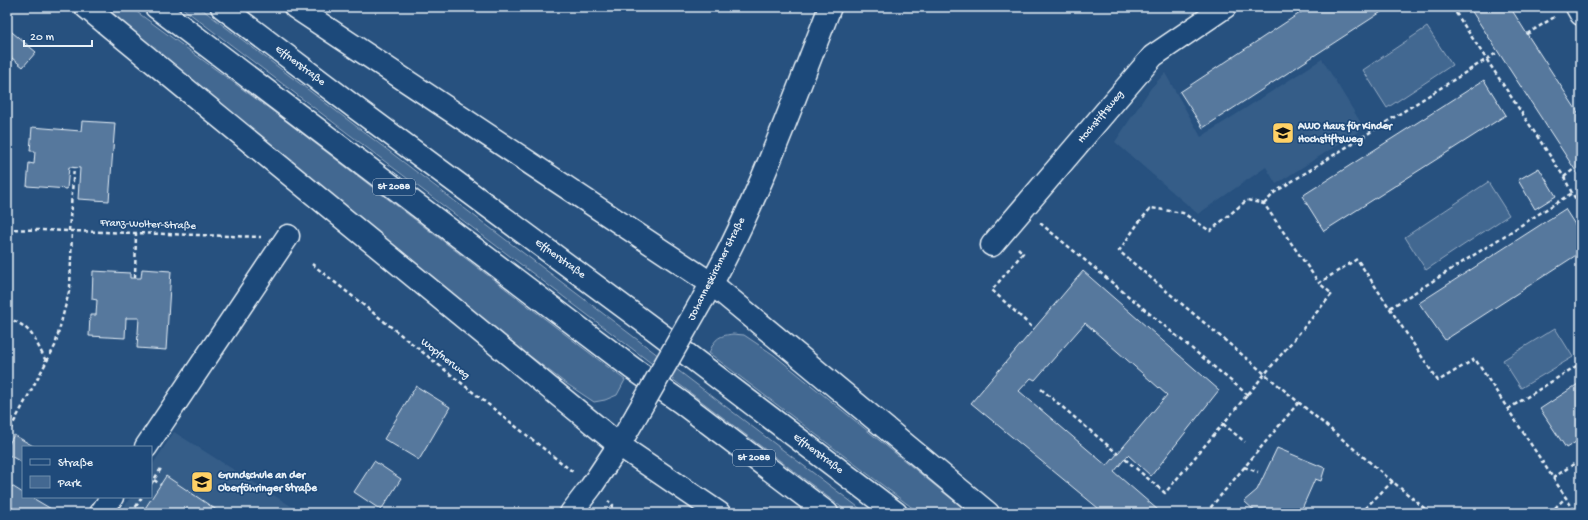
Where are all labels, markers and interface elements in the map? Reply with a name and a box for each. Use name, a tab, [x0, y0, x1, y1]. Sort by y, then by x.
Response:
scale bar	[24, 22, 92, 48]
text: 20 m	[30, 31, 55, 45]
street label: Effnerstraße	[273, 43, 328, 89]
street label: Hochstiftsweg	[1075, 88, 1126, 146]
school or university icon: AWO Haus für Kinder Hochstiftsweg	[1270, 120, 1296, 146]
place label: AWO Haus für Kinder Hochstiftsweg	[1297, 120, 1393, 147]
road number: St 2088	[373, 179, 415, 195]
street label: Johanneskirchner Straße	[686, 215, 748, 322]
street label: Franz-Wolter-Straße	[99, 217, 197, 233]
street label: Effnerstraße	[532, 236, 588, 281]
street label: Wopfnerweg	[418, 335, 473, 382]
street label: Effnerstraße	[791, 431, 846, 477]
legend	[22, 446, 152, 498]
road number: St 2088	[733, 450, 775, 466]
text: Straße	[58, 457, 94, 471]
school or university icon: Grundschule an der Oberföhringer Straße	[189, 469, 215, 495]
place label: Grundschule an der Oberföhringer Straße	[218, 470, 318, 496]
text: Park	[57, 477, 83, 491]

